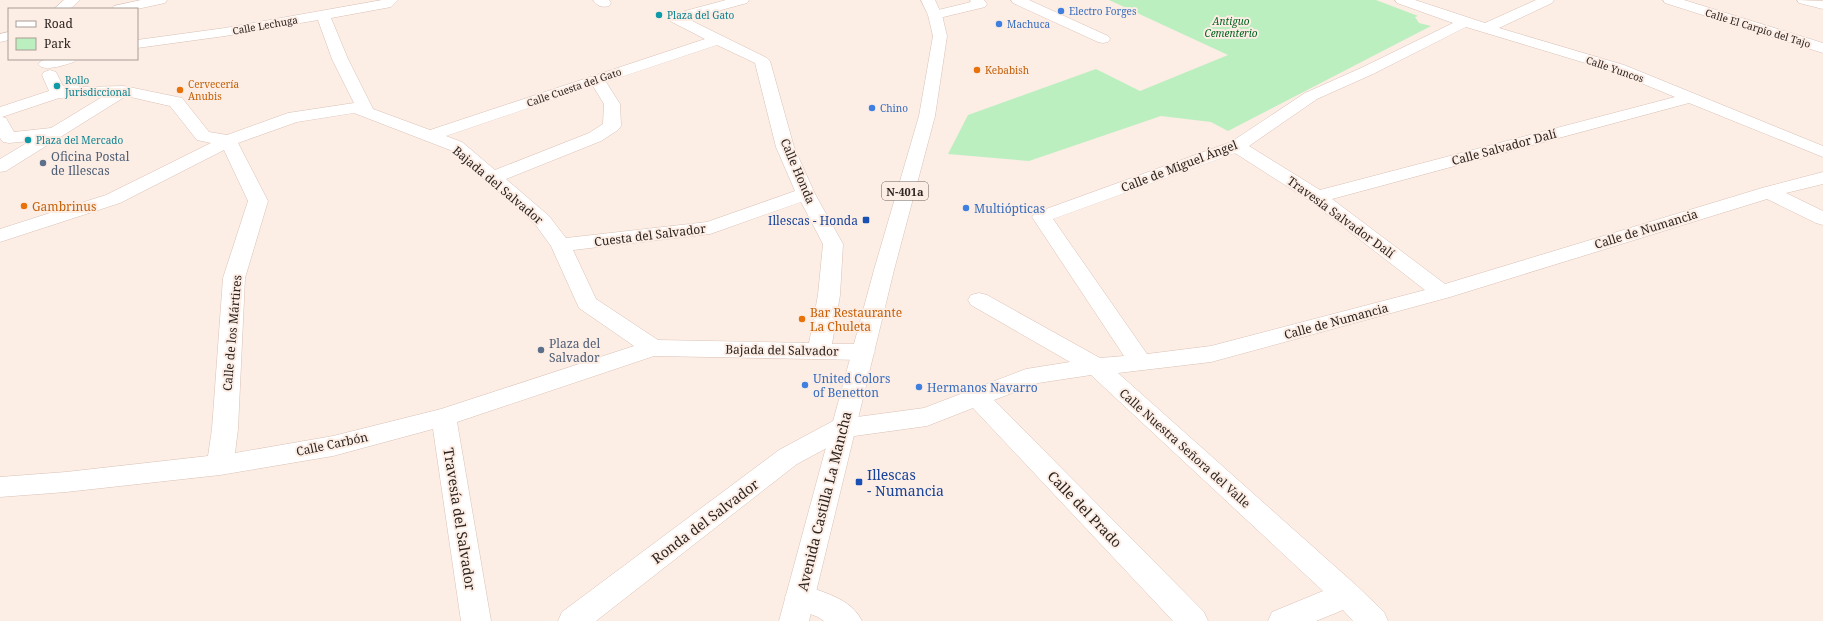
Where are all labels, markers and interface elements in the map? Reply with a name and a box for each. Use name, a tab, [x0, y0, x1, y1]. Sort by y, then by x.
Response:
place label: Electro Forges	[1069, 4, 1137, 18]
street label: Calle El Carpio del Tajo	[1704, 5, 1813, 51]
marker: Electro Forges	[1056, 6, 1066, 16]
legend	[8, 8, 138, 60]
place label: Plaza del Gato	[667, 8, 735, 22]
marker: Plaza del Gato	[654, 10, 664, 20]
street label: Calle Lechuga	[231, 12, 299, 38]
park label: Antiguo Cementerio	[1204, 14, 1258, 40]
text: Road	[44, 15, 74, 32]
place label: Machuca	[1007, 17, 1051, 31]
marker: Machuca	[994, 19, 1004, 29]
text: Park	[44, 35, 72, 52]
street label: Calle Yuncos	[1584, 53, 1646, 86]
place label: Kebabish	[985, 63, 1030, 77]
street label: Calle Cuesta del Gato	[525, 64, 623, 110]
marker: Kebabish	[972, 65, 982, 75]
place label: Rollo Jurisdiccional	[64, 73, 131, 99]
place label: Cervecería Anubis	[188, 77, 240, 103]
marker: Rollo Jurisdiccional	[52, 81, 62, 91]
marker: Cervecería Anubis	[175, 85, 185, 95]
place label: Chino	[880, 101, 908, 115]
marker: Chino	[867, 103, 877, 113]
street label: Calle Salvador Dalí	[1450, 125, 1558, 169]
place label: Plaza del Mercado	[36, 133, 123, 147]
marker: Plaza del Mercado	[23, 135, 33, 145]
street label: Calle Honda	[777, 136, 819, 206]
street label: Calle de Miguel Ángel	[1118, 136, 1240, 196]
street label: Bajada del Salvador	[449, 142, 547, 228]
place label: Oficina Postal de Illescas	[51, 148, 130, 179]
marker: Oficina Postal de Illescas	[38, 158, 48, 168]
street label: Travesía Salvador Dalí	[1284, 172, 1398, 262]
road number: N-401a	[882, 182, 928, 200]
place label: Gambrinus	[32, 198, 96, 215]
place label: Multiópticas	[974, 200, 1045, 217]
marker: Gambrinus	[19, 201, 29, 211]
marker: Multiópticas	[961, 203, 971, 213]
street label: Calle de Numancia	[1592, 205, 1700, 253]
place label: Illescas - Honda	[768, 212, 858, 229]
marker: Illescas - Honda	[861, 215, 871, 225]
street label: Cuesta del Salvador	[593, 220, 707, 250]
street label: Calle de los Mártires	[218, 274, 246, 392]
street label: Calle de Numancia	[1282, 299, 1390, 343]
place label: Bar Restaurante La Chuleta	[810, 304, 902, 335]
marker: Bar Restaurante La Chuleta	[797, 314, 807, 324]
place label: Plaza del Salvador	[549, 335, 601, 366]
street label: Bajada del Salvador	[725, 341, 839, 359]
marker: Plaza del Salvador	[536, 345, 546, 355]
place label: United Colors of Benetton	[813, 370, 890, 401]
place label: Hermanos Navarro	[927, 379, 1038, 396]
marker: United Colors of Benetton	[800, 380, 810, 390]
marker: Hermanos Navarro	[914, 382, 924, 392]
street label: Calle Nuestra Señora del Valle	[1116, 385, 1254, 511]
street label: Avenida Castilla La Mancha	[792, 409, 856, 593]
street label: Calle Carbón	[295, 428, 370, 460]
street label: Travesía del Salvador	[439, 446, 481, 592]
place label: Illescas - Numancia	[867, 465, 944, 500]
street label: Calle del Prado	[1044, 467, 1126, 551]
street label: Ronda del Salvador	[648, 474, 763, 568]
marker: Illescas - Numancia	[854, 477, 864, 487]

